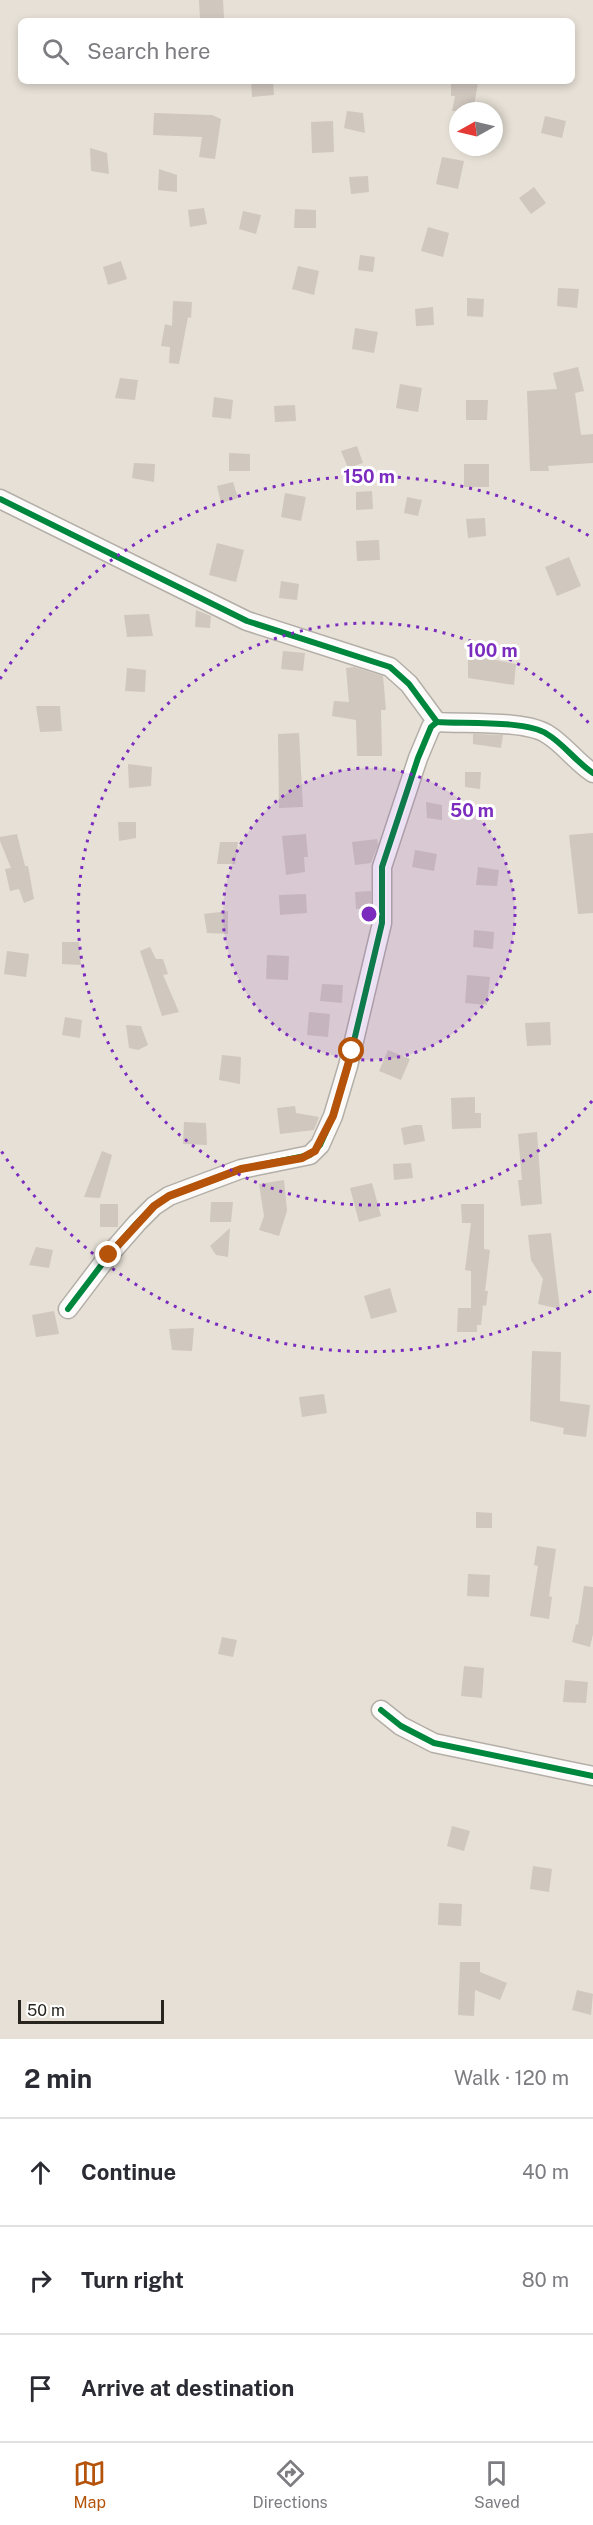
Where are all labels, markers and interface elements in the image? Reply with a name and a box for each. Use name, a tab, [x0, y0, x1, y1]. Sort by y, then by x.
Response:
search box	[18, 18, 575, 84]
icon: search	[39, 35, 72, 68]
text: Search here	[87, 38, 211, 64]
north arrow	[449, 102, 503, 156]
text: 150 m	[343, 466, 395, 487]
text: 100 m	[466, 640, 518, 661]
text: 50 m	[450, 800, 494, 821]
centre of rings	[359, 904, 379, 924]
route start	[338, 1037, 364, 1063]
route end	[95, 1241, 121, 1267]
scale bar	[18, 1997, 164, 2024]
text: 50 m	[27, 2001, 65, 2020]
text: 2 min	[24, 2063, 92, 2094]
text: Walk · 120 m	[454, 2066, 569, 2090]
icon: ahead	[24, 2156, 57, 2189]
text: Continue	[81, 2159, 176, 2185]
text: 40 m	[522, 2160, 569, 2184]
icon: right	[24, 2264, 57, 2297]
text: Turn right	[81, 2267, 184, 2293]
text: 80 m	[522, 2268, 569, 2292]
icon: arrive	[24, 2372, 57, 2405]
text: Arrive at destination	[81, 2375, 294, 2401]
tab: Map	[73, 2457, 106, 2512]
tab: Directions	[253, 2457, 328, 2512]
tab: Saved	[474, 2457, 520, 2512]

